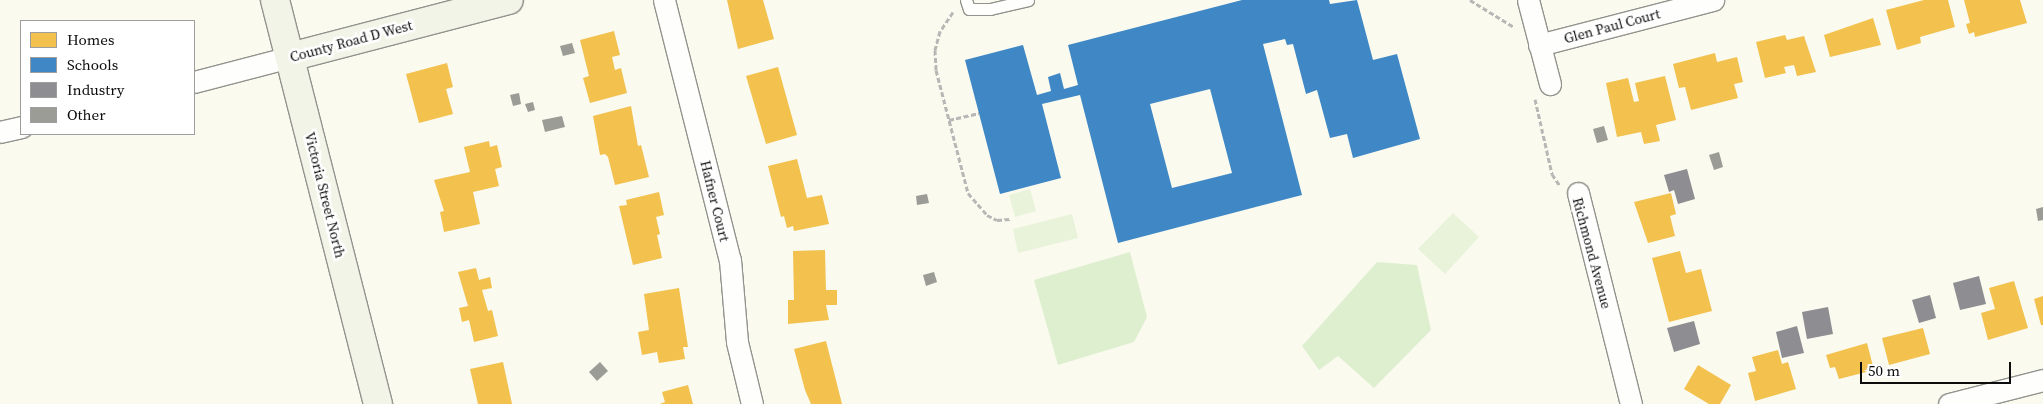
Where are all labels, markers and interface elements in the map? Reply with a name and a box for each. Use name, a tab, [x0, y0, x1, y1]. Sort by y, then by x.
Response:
street label: Glen Paul Court	[1562, 5, 1662, 47]
street label: County Road D West	[288, 17, 414, 65]
legend	[20, 20, 195, 135]
text: Homes	[67, 29, 114, 50]
text: Schools	[67, 54, 118, 75]
text: Industry	[67, 79, 124, 100]
text: Other	[67, 104, 106, 125]
street label: Victoria Street North	[301, 130, 349, 260]
street label: Hafner Court	[697, 159, 733, 243]
street label: Richmond Avenue	[1569, 196, 1615, 310]
scale bar	[1863, 352, 2014, 384]
text: 50 m	[1868, 360, 1900, 381]

